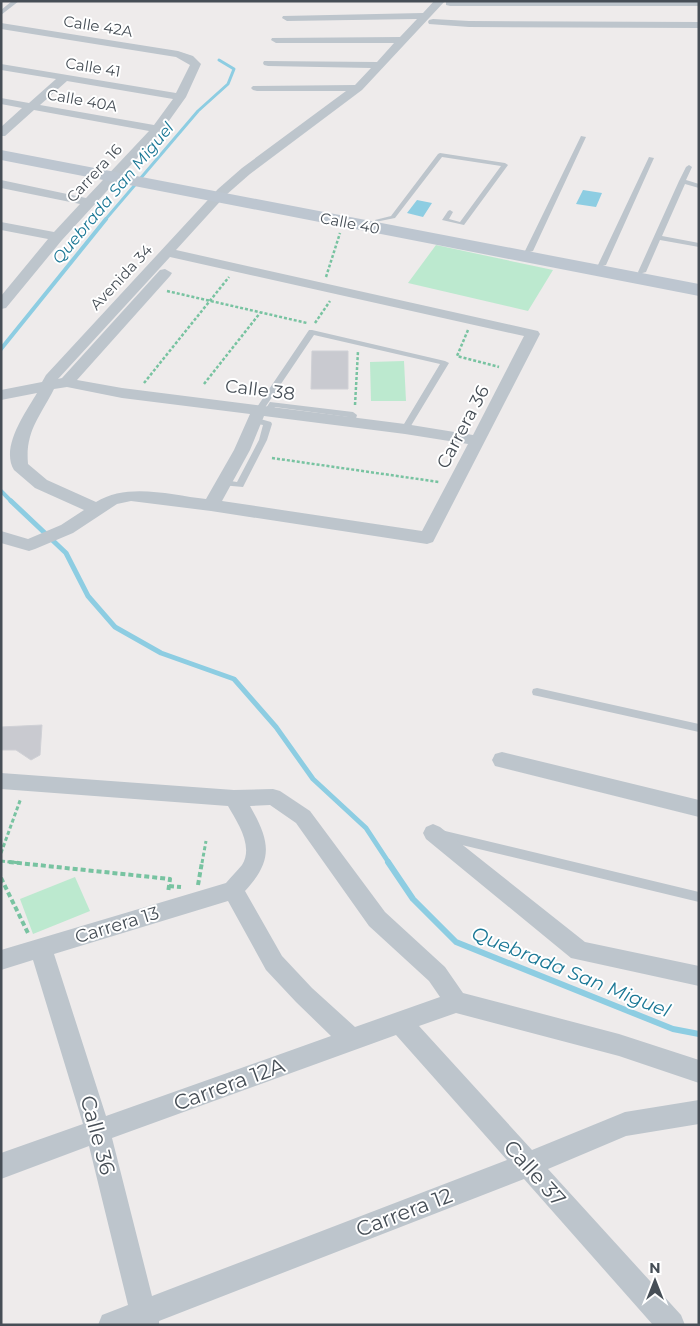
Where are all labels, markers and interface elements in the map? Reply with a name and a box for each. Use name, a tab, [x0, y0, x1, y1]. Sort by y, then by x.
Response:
street label: Calle 42A	[62, 11, 134, 41]
street label: Calle 41	[64, 53, 122, 81]
street label: Calle 40A	[45, 84, 119, 116]
water label: Quebrada San Miguel	[48, 118, 178, 268]
street label: Carrera 16	[62, 140, 126, 206]
street label: Calle 40	[319, 208, 381, 238]
street label: Avenida 34	[86, 240, 156, 314]
street label: Calle 38	[224, 375, 296, 405]
street label: Carrera 36	[432, 382, 494, 472]
street label: Carrera 13	[72, 902, 162, 948]
water label: Quebrada San Miguel	[468, 922, 674, 1023]
street label: Carrera 12A	[170, 1052, 289, 1116]
street label: Calle 36	[75, 1093, 121, 1178]
street label: Calle 37	[499, 1135, 571, 1211]
street label: Carrera 12	[352, 1182, 456, 1242]
north arrow	[630, 1256, 680, 1306]
text: N	[649, 1259, 661, 1277]

